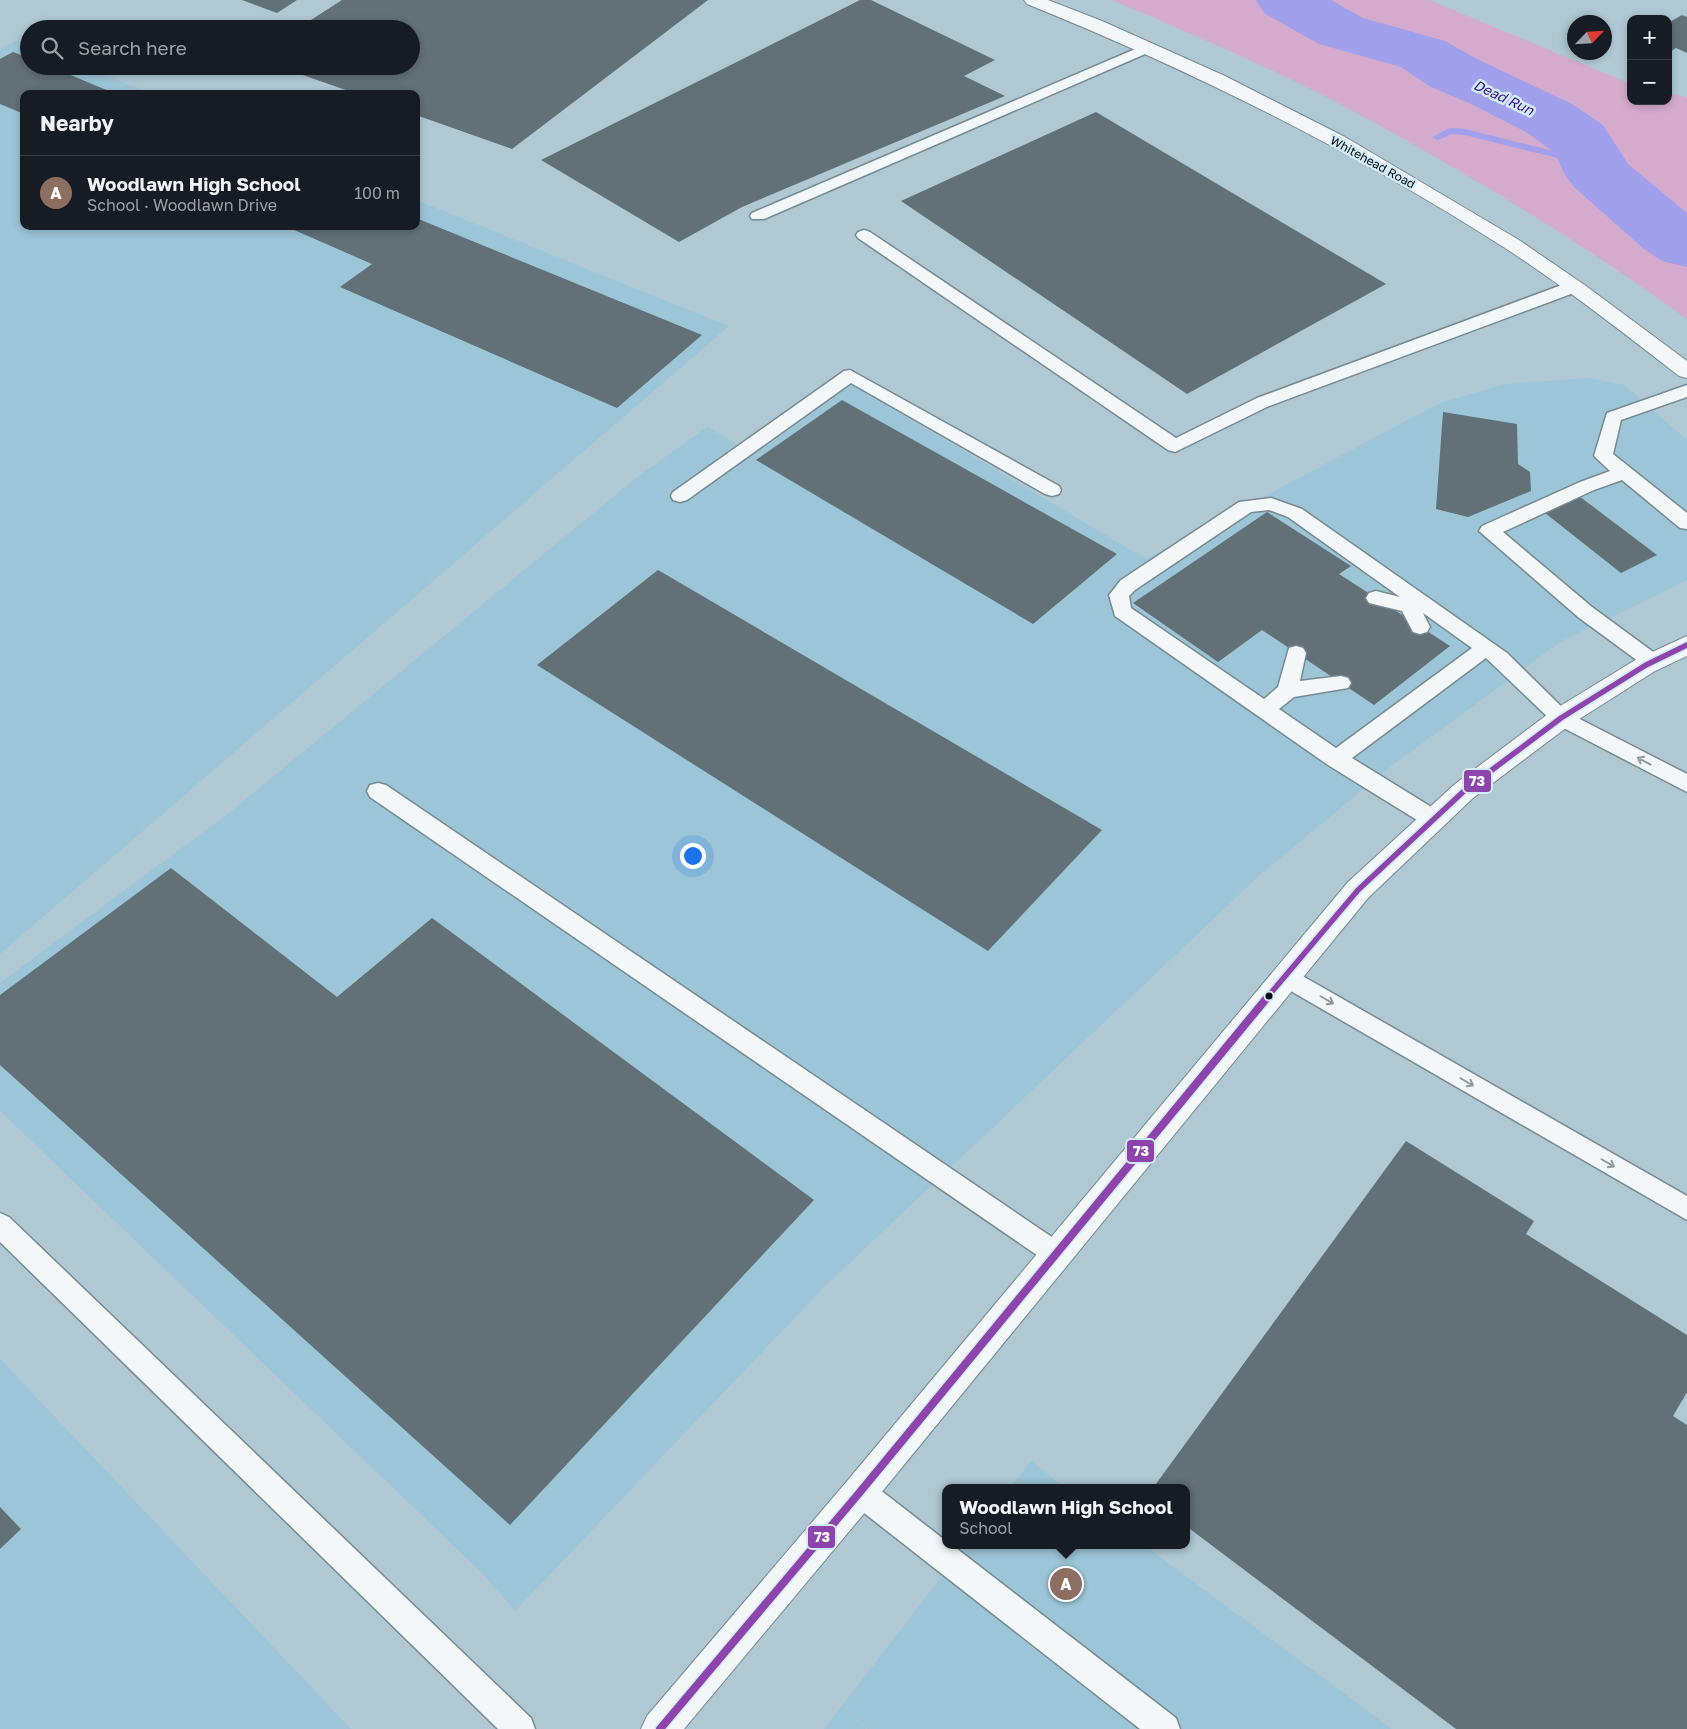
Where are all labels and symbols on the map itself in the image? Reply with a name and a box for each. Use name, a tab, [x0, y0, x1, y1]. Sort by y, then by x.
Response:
north arrow	[1567, 15, 1612, 60]
water label: Dead Run	[1471, 76, 1538, 119]
street label: Whitehead Road	[1328, 132, 1418, 192]
one-way arrow	[1637, 756, 1652, 765]
line badge: 73	[1463, 769, 1492, 793]
text: 73	[1469, 772, 1485, 789]
your location	[680, 843, 706, 869]
unlabelled marker	[1264, 991, 1274, 1001]
one-way arrow	[1319, 995, 1334, 1005]
one-way arrow	[1460, 1077, 1474, 1087]
line badge: 73	[1126, 1139, 1155, 1163]
text: 73	[1133, 1142, 1149, 1159]
one-way arrow	[1600, 1159, 1614, 1169]
line badge: 73	[807, 1525, 836, 1549]
text: 73	[814, 1528, 830, 1545]
pin: A	[1050, 1565, 1082, 1603]

